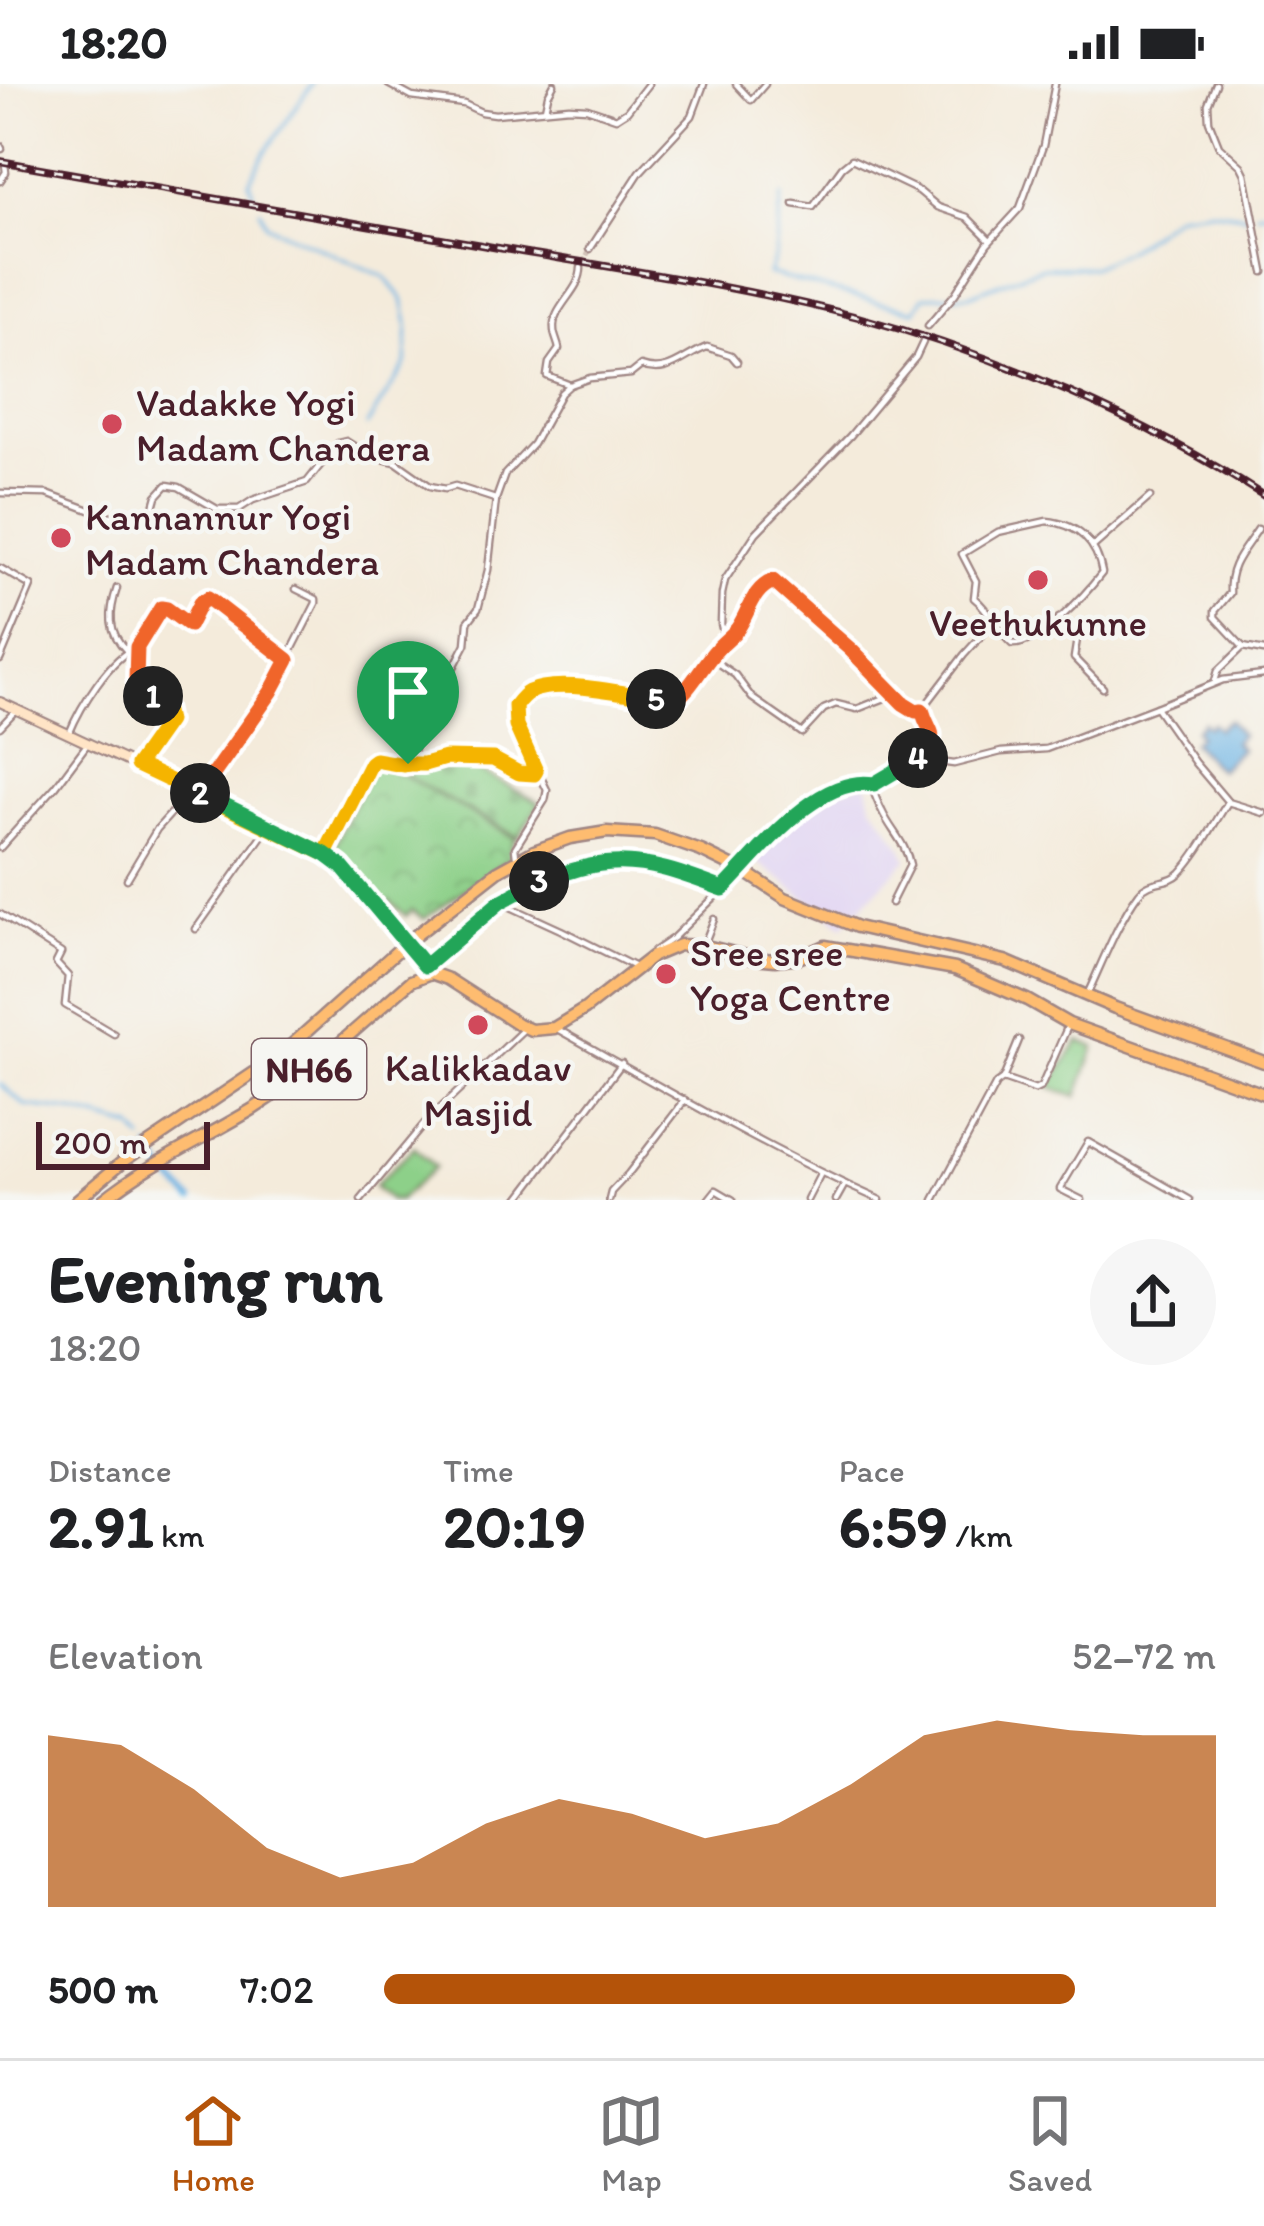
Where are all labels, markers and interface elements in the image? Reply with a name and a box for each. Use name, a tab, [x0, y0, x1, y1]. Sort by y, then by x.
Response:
text: 18:20	[60, 15, 168, 69]
place label: Vadakke Yogi Madam Chandera	[136, 379, 430, 471]
marker: Vadakke Yogi Madam Chandera	[99, 411, 125, 437]
place label: Kannannur Yogi Madam Chandera	[85, 493, 379, 585]
marker: Kannannur Yogi Madam Chandera	[48, 525, 74, 551]
marker: Veethukunne	[1025, 567, 1051, 593]
place label: Veethukunne	[929, 599, 1147, 646]
pin	[357, 641, 459, 764]
icon: arrive	[375, 659, 441, 725]
pin: 1	[123, 666, 183, 726]
pin: 5	[626, 669, 686, 729]
text: 1	[145, 676, 161, 715]
text: 5	[647, 679, 665, 718]
pin: 4	[888, 728, 948, 788]
text: 4	[908, 738, 928, 777]
pin: 2	[170, 763, 230, 823]
text: 2	[191, 773, 209, 812]
pin: 3	[509, 851, 569, 911]
text: 3	[530, 861, 548, 900]
place label: Sree sree Yoga Centre	[690, 929, 891, 1021]
marker: Sree sree Yoga Centre	[653, 961, 679, 987]
marker: Kalikkadav Masjid	[465, 1012, 491, 1038]
road number: NH66	[252, 1039, 366, 1099]
place label: Kalikkadav Masjid	[385, 1044, 571, 1136]
scale bar	[36, 1116, 210, 1169]
text: 200 m	[54, 1123, 147, 1162]
text: Evening run	[48, 1239, 383, 1319]
button: share	[1090, 1239, 1216, 1365]
text: 18:20	[48, 1324, 142, 1371]
text: Distance	[48, 1451, 172, 1490]
text: Time	[443, 1451, 514, 1490]
text: Pace	[839, 1451, 905, 1490]
text: 2.91	[48, 1490, 154, 1562]
text: 20:19	[443, 1490, 586, 1562]
text: 6:59	[839, 1490, 948, 1562]
text: km	[154, 1516, 205, 1555]
text: /km	[948, 1516, 1013, 1555]
text: Elevation	[48, 1632, 203, 1679]
text: 52–72 m	[1072, 1632, 1216, 1679]
text: 500 m	[48, 1966, 158, 2013]
text: 7:02	[240, 1966, 313, 2013]
tab: Home	[172, 2088, 255, 2199]
tab: Map	[598, 2088, 664, 2199]
tab: Saved	[1008, 2088, 1092, 2199]

